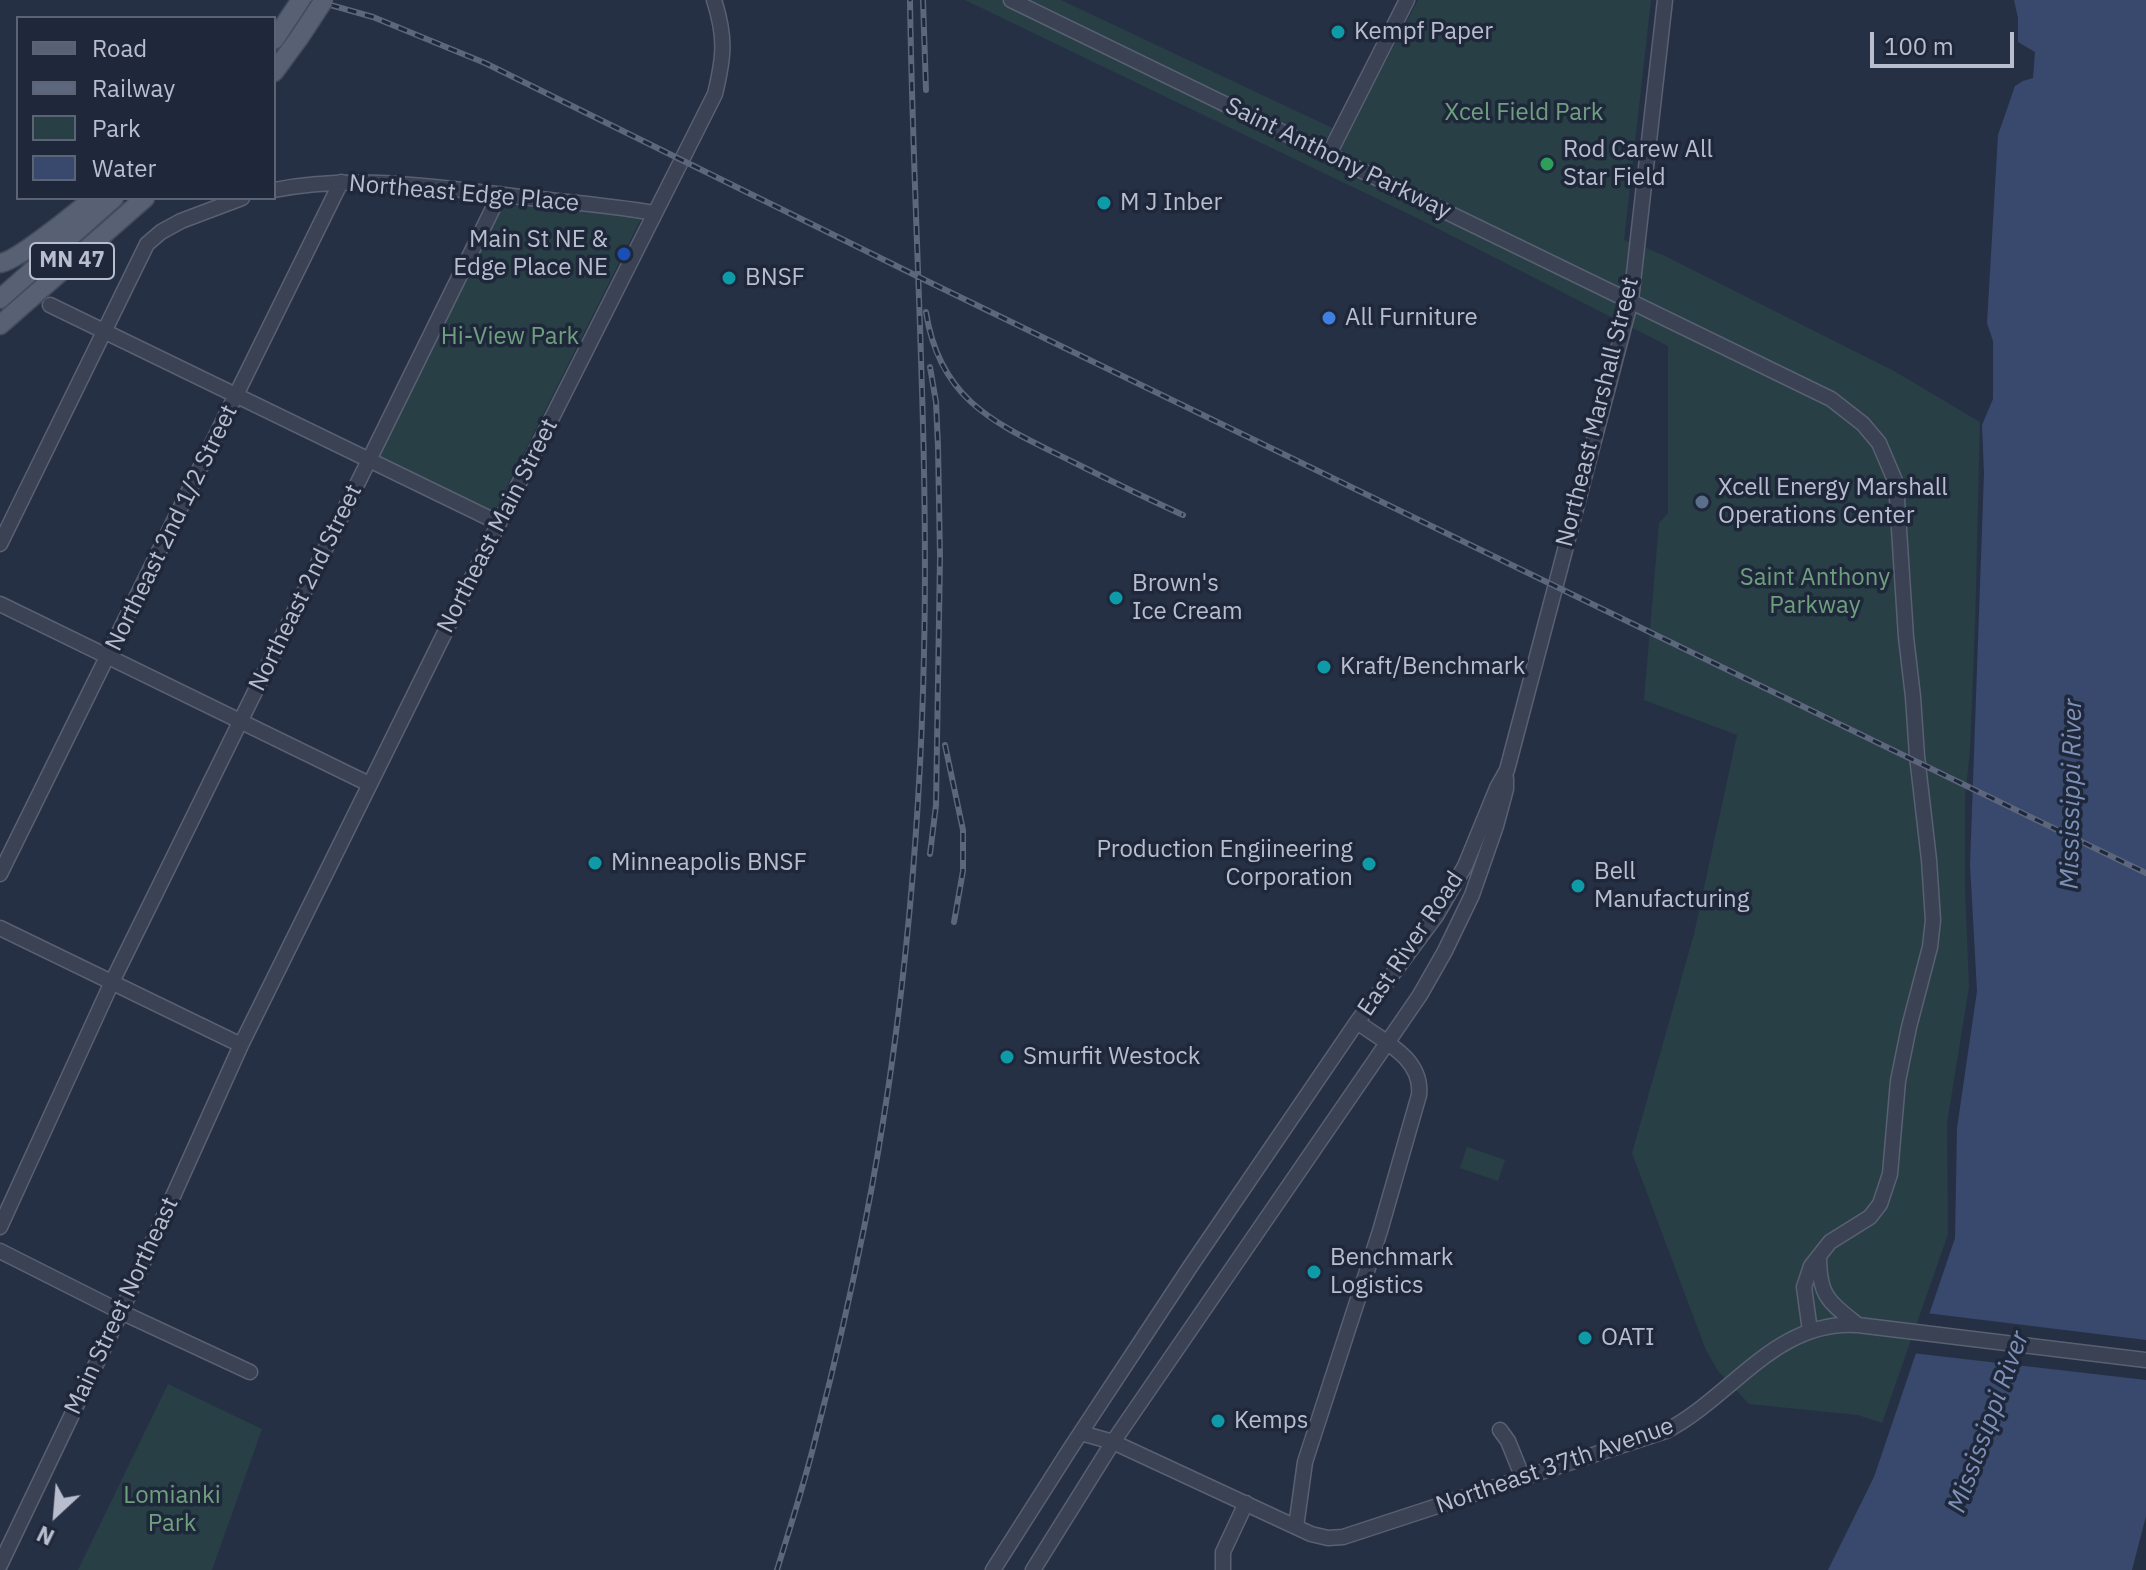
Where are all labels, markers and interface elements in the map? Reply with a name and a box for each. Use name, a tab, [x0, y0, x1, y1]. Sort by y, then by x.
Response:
legend	[16, 16, 276, 200]
scale bar	[1874, 16, 2018, 66]
place label: Kempf Paper	[1354, 18, 1493, 46]
marker: Kempf Paper	[1329, 23, 1347, 41]
text: 100 m	[1884, 30, 1954, 62]
text: Road	[92, 32, 147, 64]
text: Railway	[92, 72, 175, 104]
street label: Saint Anthony Parkway	[1220, 92, 1456, 226]
park label: Xcel Field Park	[1445, 99, 1603, 127]
text: Park	[92, 112, 141, 144]
place label: Rod Carew All Star Field	[1563, 136, 1713, 192]
text: Water	[92, 152, 156, 184]
marker: Rod Carew All Star Field	[1538, 155, 1556, 173]
street label: Northeast Edge Place	[348, 170, 580, 218]
place label: M J Inber	[1120, 189, 1222, 217]
marker: M J Inber	[1095, 194, 1113, 212]
place label: Main St NE & Edge Place NE	[453, 226, 608, 282]
road number: MN 47	[30, 243, 114, 279]
marker: Main St NE & Edge Place NE	[615, 245, 633, 263]
place label: BNSF	[745, 264, 805, 292]
marker: BNSF	[720, 269, 738, 287]
street label: Northeast Marshall Street	[1551, 274, 1645, 550]
place label: All Furniture	[1345, 304, 1478, 332]
marker: All Furniture	[1320, 309, 1338, 327]
park label: Hi-View Park	[441, 323, 579, 351]
street label: Northeast 2nd 1/2 Street	[100, 400, 244, 656]
street label: Northeast Main Street	[432, 414, 564, 638]
place label: Xcell Energy Marshall Operations Center	[1718, 474, 1948, 530]
street label: Northeast 2nd Street	[243, 480, 369, 696]
marker: Xcell Energy Marshall Operations Center	[1693, 493, 1711, 511]
park label: Saint Anthony Parkway	[1740, 564, 1890, 620]
place label: Brown's Ice Cream	[1132, 570, 1243, 626]
marker: Brown's Ice Cream	[1107, 589, 1125, 607]
place label: Kraft/Benchmark	[1340, 653, 1525, 681]
marker: Kraft/Benchmark	[1315, 658, 1333, 676]
water label: Mississippi River	[2055, 698, 2089, 890]
place label: Production Engiineering Corporation	[1096, 836, 1353, 892]
place label: Minneapolis BNSF	[611, 849, 807, 877]
marker: Minneapolis BNSF	[586, 854, 604, 872]
marker: Production Engiineering Corporation	[1360, 855, 1378, 873]
place label: Bell Manufacturing	[1594, 858, 1749, 914]
street label: East River Road	[1352, 866, 1470, 1022]
marker: Bell Manufacturing	[1569, 877, 1587, 895]
place label: Smurfit Westock	[1023, 1043, 1200, 1071]
marker: Smurfit Westock	[998, 1048, 1016, 1066]
street label: Main Street Northeast	[59, 1193, 185, 1419]
place label: Benchmark Logistics	[1330, 1244, 1453, 1300]
marker: Benchmark Logistics	[1305, 1263, 1323, 1281]
place label: OATI	[1601, 1324, 1655, 1352]
water label: Mississippi River	[1942, 1327, 2036, 1517]
marker: OATI	[1576, 1329, 1594, 1347]
place label: Kemps	[1234, 1407, 1308, 1435]
marker: Kemps	[1209, 1412, 1227, 1430]
street label: Northeast 37th Avenue	[1432, 1412, 1678, 1520]
north arrow	[16, 1474, 96, 1554]
park label: Lomianki Park	[123, 1482, 221, 1538]
text: N	[32, 1519, 59, 1553]

